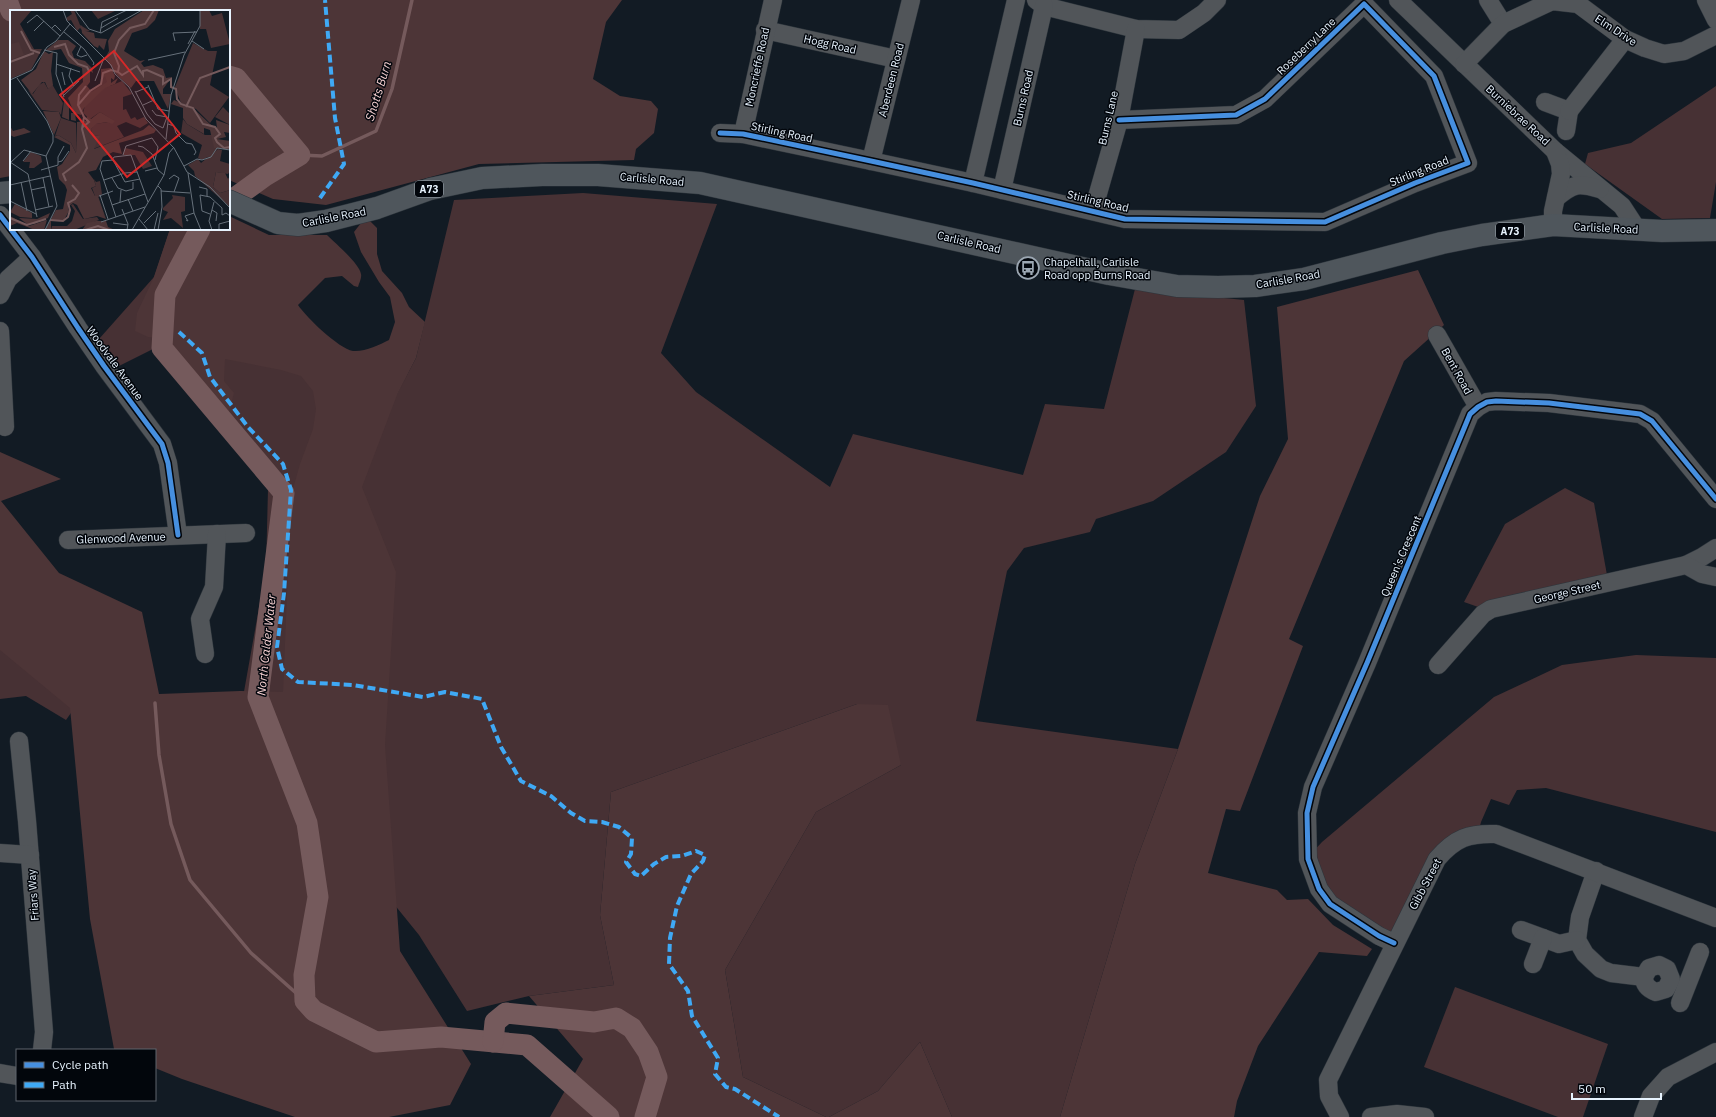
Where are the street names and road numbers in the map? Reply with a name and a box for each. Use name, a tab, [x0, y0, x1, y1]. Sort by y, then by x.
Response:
street label: Elm Drive	[1592, 11, 1640, 49]
street label: Roseberry Lane	[1274, 14, 1338, 78]
street label: Moncrieffe Road	[742, 26, 772, 108]
street label: Hogg Road	[802, 31, 858, 57]
street label: Aberdeen Road	[875, 41, 907, 119]
street label: Burns Road	[1010, 69, 1036, 127]
street label: Burniebrae Road	[1483, 82, 1553, 148]
street label: Burns Lane	[1095, 89, 1121, 147]
street label: Stirling Road	[750, 119, 814, 145]
street label: Stirling Road	[1387, 153, 1451, 189]
street label: Carlisle Road	[619, 169, 685, 189]
road number: A73	[415, 181, 443, 197]
street label: Stirling Road	[1066, 187, 1130, 215]
street label: Carlisle Road	[301, 204, 367, 230]
street label: Carlisle Road	[1573, 219, 1639, 237]
road number: A73	[1496, 223, 1524, 239]
street label: Carlisle Road	[936, 228, 1002, 256]
street label: Carlisle Road	[1255, 266, 1321, 292]
street label: Woodvale Avenue	[84, 323, 146, 403]
street label: Bent Road	[1438, 345, 1476, 397]
street label: Queen's Crescent	[1378, 513, 1424, 599]
street label: Glenwood Avenue	[76, 529, 166, 547]
street label: George Street	[1532, 577, 1602, 606]
street label: Gibb Street	[1406, 856, 1444, 912]
street label: Friars Way	[24, 868, 42, 921]

